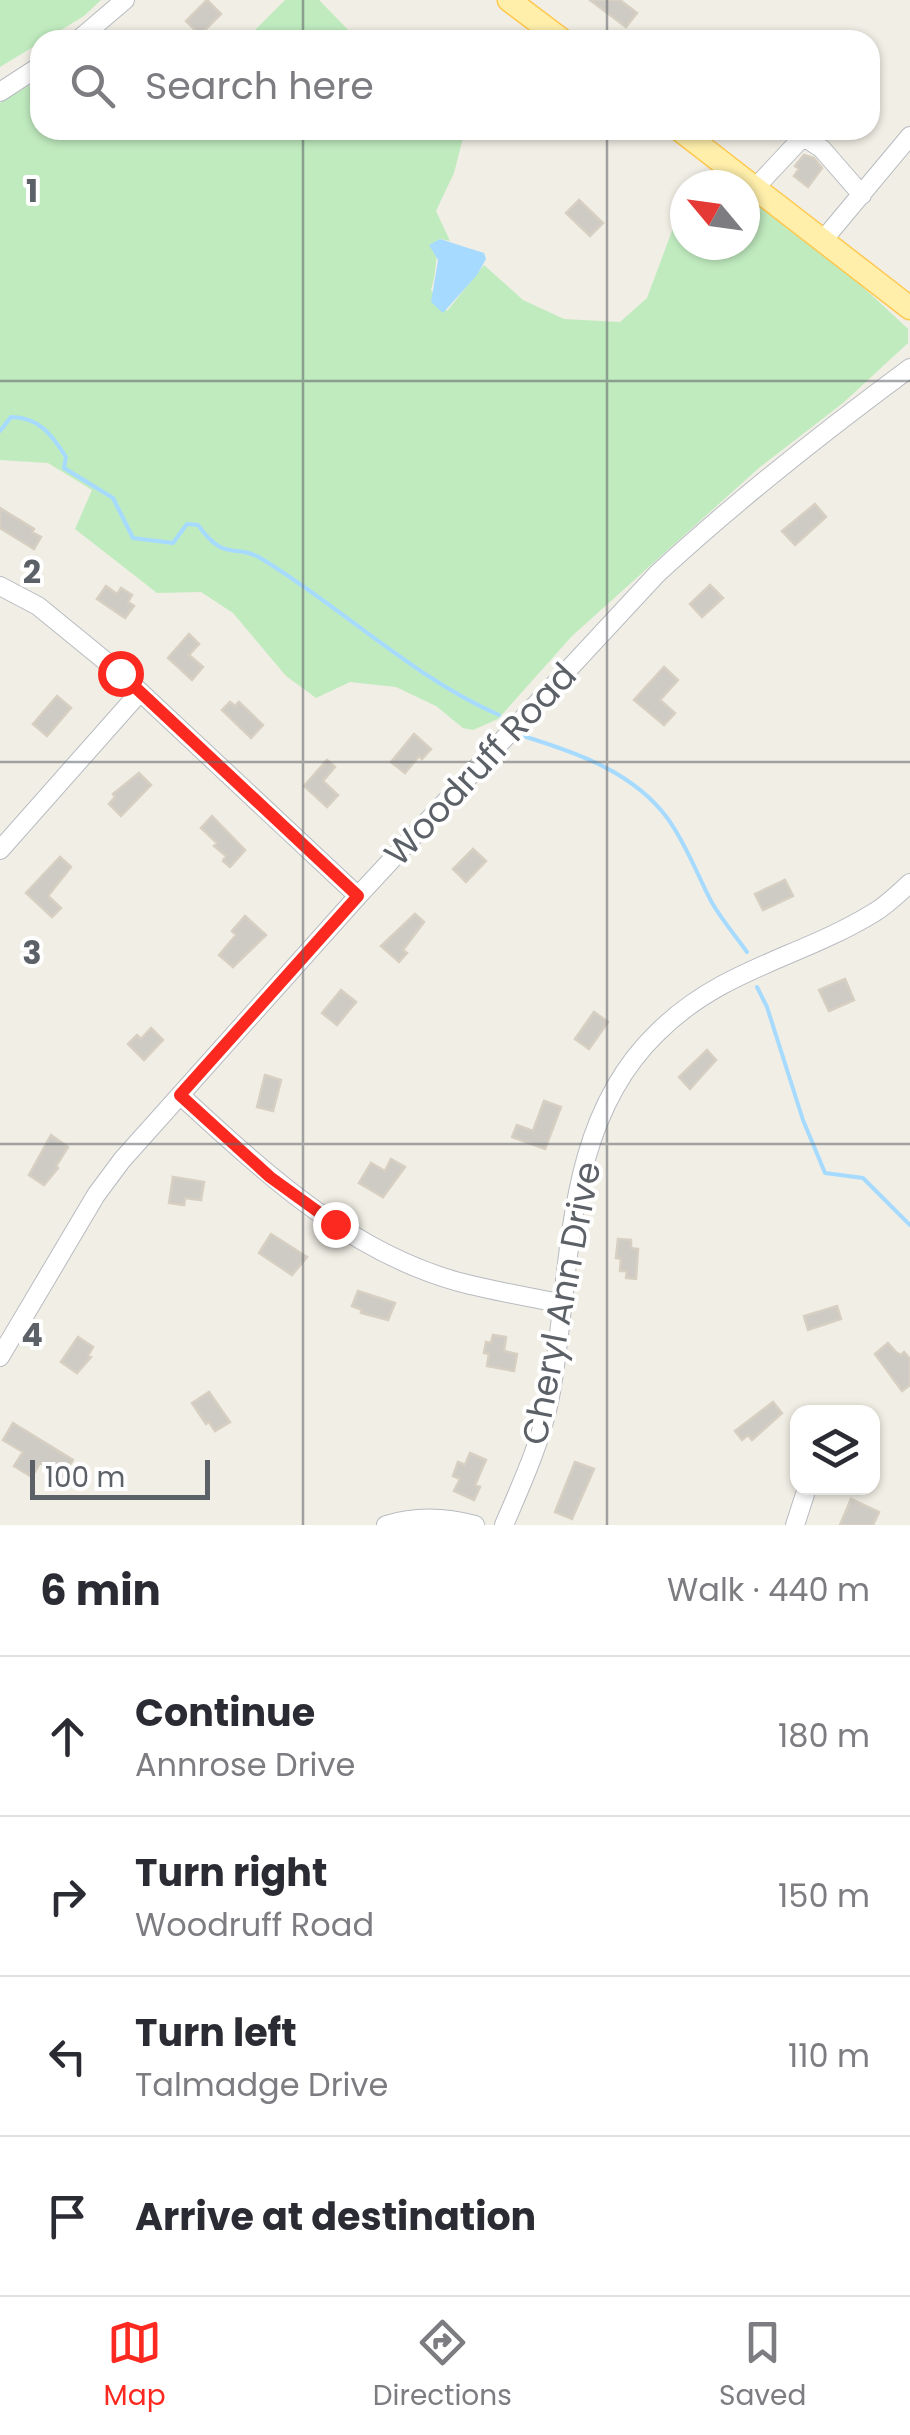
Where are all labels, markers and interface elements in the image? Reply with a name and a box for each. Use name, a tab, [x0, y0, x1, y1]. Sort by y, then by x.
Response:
search box	[30, 30, 880, 140]
icon: search	[65, 58, 120, 113]
text: Search here	[145, 59, 374, 112]
text: 1	[26, 168, 38, 213]
north arrow	[670, 170, 760, 260]
text: 2	[23, 549, 41, 594]
route start	[98, 651, 144, 697]
street label: Woodruff Road	[373, 652, 587, 876]
text: 3	[22, 930, 42, 975]
street label: Cheryl Ann Drive	[510, 1157, 612, 1449]
route end	[313, 1202, 359, 1248]
text: 4	[21, 1312, 43, 1357]
map controls	[790, 1405, 880, 1495]
button: layers	[790, 1405, 880, 1495]
scale bar	[30, 1455, 210, 1500]
text: 100 m	[45, 1458, 125, 1497]
text: 6 min	[40, 1561, 161, 1620]
text: Walk · 440 m	[667, 1567, 870, 1612]
text: Continue	[135, 1686, 315, 1739]
icon: ahead	[40, 1709, 95, 1764]
text: 180 m	[778, 1713, 870, 1758]
text: Annrose Drive	[135, 1742, 355, 1787]
text: Turn right	[135, 1846, 327, 1899]
icon: right	[40, 1869, 95, 1924]
text: 150 m	[778, 1873, 870, 1918]
text: Woodruff Road	[135, 1902, 374, 1947]
text: Turn left	[135, 2006, 297, 2059]
icon: left	[40, 2029, 95, 2084]
text: 110 m	[788, 2033, 870, 2078]
text: Talmadge Drive	[135, 2062, 388, 2107]
icon: arrive	[40, 2189, 95, 2244]
text: Arrive at destination	[135, 2190, 536, 2243]
tab: Map	[104, 2315, 166, 2417]
tab: Directions	[373, 2315, 512, 2417]
tab: Saved	[719, 2315, 806, 2417]

